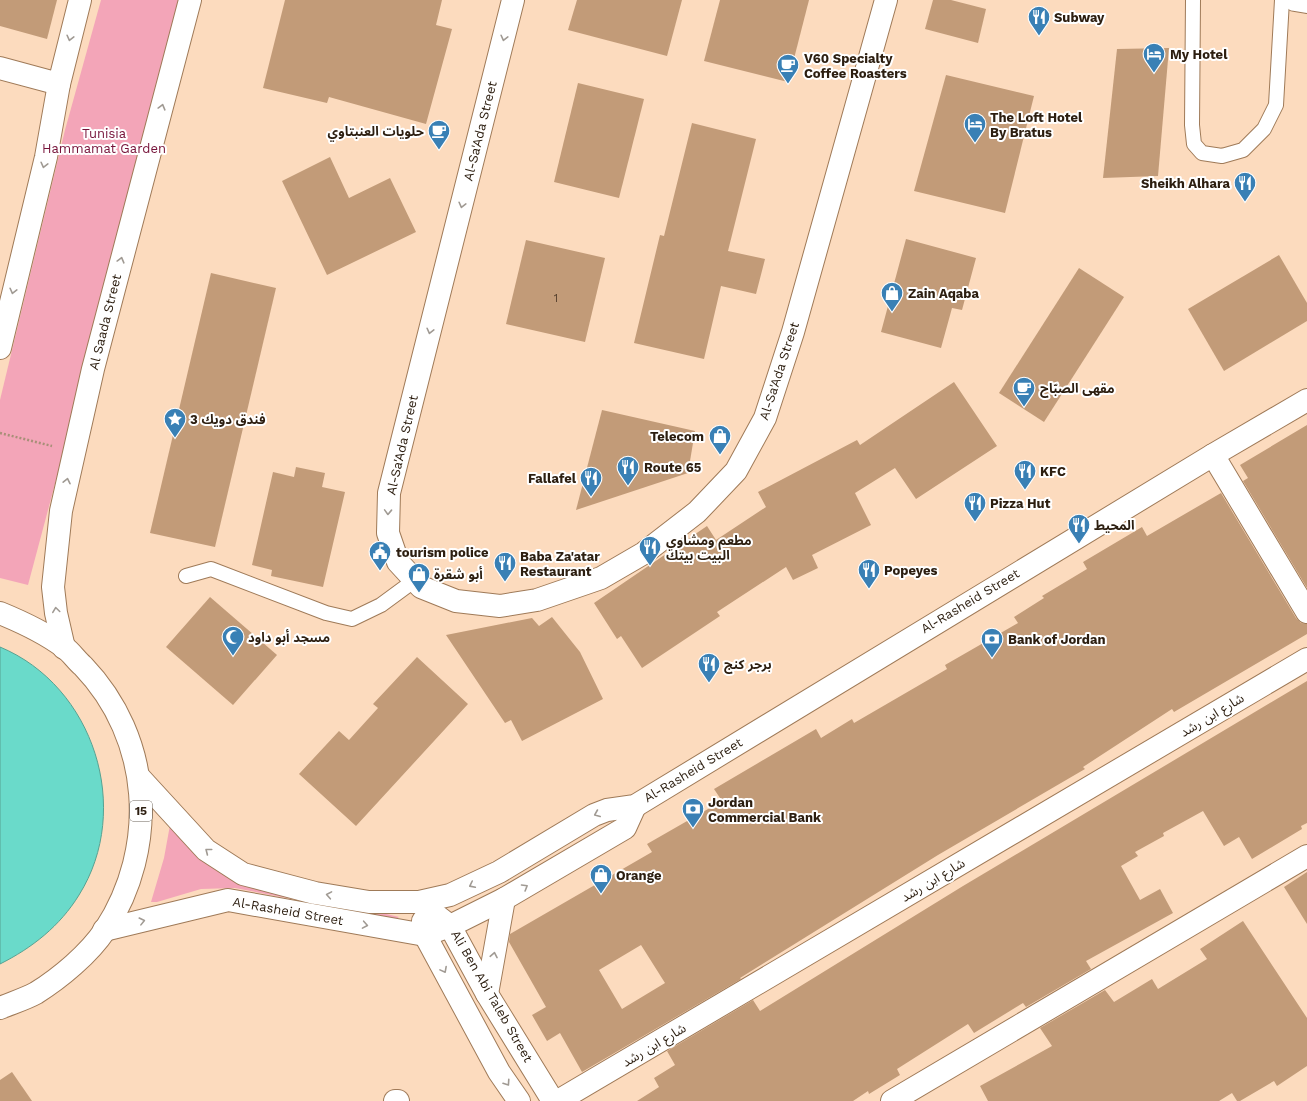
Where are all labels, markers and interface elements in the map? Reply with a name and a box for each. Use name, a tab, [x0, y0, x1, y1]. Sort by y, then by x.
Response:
restaurant icon: Subway	[1026, 4, 1052, 37]
place label: Subway	[1054, 10, 1105, 25]
one-way arrow	[67, 35, 75, 41]
one-way arrow	[500, 35, 508, 41]
hotel icon: My Hotel	[1141, 41, 1167, 74]
place label: My Hotel	[1170, 47, 1228, 62]
place label: V60 Specialty Coffee Roasters	[804, 51, 907, 81]
cafe icon: V60 Specialty Coffee Roasters	[775, 52, 801, 85]
street label: Al-Sa'Ada Street	[460, 79, 500, 182]
one-way arrow	[157, 104, 166, 111]
place label: The Loft Hotel By Bratus	[990, 110, 1083, 140]
hotel icon: The Loft Hotel By Bratus	[962, 111, 988, 144]
cafe icon: حلويات العنبتاوي	[426, 118, 452, 151]
place label: حلويات العنبتاوي	[328, 124, 424, 142]
park label: Tunisia Hammamat Garden	[42, 126, 166, 156]
one-way arrow	[41, 162, 49, 168]
restaurant icon: Sheikh Alhara	[1232, 170, 1258, 203]
place label: Sheikh Alhara	[1141, 176, 1230, 191]
one-way arrow	[458, 201, 466, 208]
one-way arrow	[117, 256, 125, 263]
street label: Al Saada Street	[86, 272, 124, 371]
shop icon: Zain Aqaba	[879, 280, 905, 313]
place label: Zain Aqaba	[908, 286, 979, 301]
one-way arrow	[9, 287, 18, 294]
house number: 1	[554, 292, 558, 305]
street label: Al-Sa'Ada Street	[756, 320, 802, 422]
one-way arrow	[426, 327, 435, 334]
cafe icon: مقهى الصبّاح	[1011, 375, 1037, 408]
place label: مقهى الصبّاح	[1040, 381, 1115, 398]
street label: Al-Sa'Ada Street	[383, 393, 421, 497]
place icon: فندق دويك 3	[162, 406, 188, 439]
place label: فندق دويك 3	[190, 412, 266, 427]
shop icon: Telecom	[707, 423, 733, 456]
place label: Telecom	[650, 429, 704, 444]
restaurant icon: Route 65	[615, 454, 641, 487]
restaurant icon: KFC	[1012, 458, 1038, 491]
place label: Route 65	[644, 460, 702, 475]
place label: KFC	[1040, 464, 1066, 479]
restaurant icon: Fallafel	[578, 465, 604, 498]
place label: Fallafel	[528, 471, 577, 486]
one-way arrow	[63, 478, 71, 484]
restaurant icon: Pizza Hut	[962, 490, 988, 523]
place label: Pizza Hut	[990, 496, 1051, 511]
one-way arrow	[384, 509, 393, 515]
restaurant icon: المحيط	[1066, 512, 1092, 545]
place label: المحيط	[1094, 518, 1135, 533]
place label: مطعم ومشاوي البيت بيتك	[666, 533, 752, 563]
restaurant icon: مطعم ومشاوي البيت بيتك	[637, 534, 663, 567]
public building icon: tourism police	[367, 539, 393, 572]
place label: tourism police	[396, 545, 489, 560]
place label: Baba Za'atar Restaurant	[520, 549, 600, 579]
restaurant icon: Baba Za'atar Restaurant	[492, 550, 518, 583]
restaurant icon: Popeyes	[856, 557, 882, 590]
shop icon: أبو شقرة	[406, 561, 432, 594]
place label: Popeyes	[884, 563, 937, 578]
street label: Al-Rasheid Street	[918, 565, 1022, 636]
place label: أبو شقرة	[434, 566, 483, 582]
one-way arrow	[52, 607, 61, 613]
mosque icon: مسجد أبو داود	[220, 624, 246, 657]
bank icon: Bank of Jordan	[979, 626, 1005, 659]
place label: مسجد أبو داود	[248, 629, 330, 645]
place label: Bank of Jordan	[1008, 632, 1106, 647]
restaurant icon: برجر كنج	[696, 651, 722, 684]
place label: برجر كنج	[724, 657, 772, 674]
street label: شارع ابن رشد	[1177, 690, 1248, 742]
street label: Al-Rasheid Street	[641, 734, 745, 805]
place label: Jordan Commercial Bank	[708, 795, 822, 825]
bank icon: Jordan Commercial Bank	[680, 796, 706, 829]
road number: 15	[130, 801, 152, 821]
one-way arrow	[593, 809, 601, 817]
one-way arrow	[205, 849, 213, 856]
street label: شارع ابن رشد	[898, 855, 969, 907]
shop icon: Orange	[588, 862, 614, 895]
place label: Orange	[616, 868, 662, 883]
one-way arrow	[468, 880, 476, 888]
one-way arrow	[521, 884, 528, 892]
one-way arrow	[325, 891, 332, 900]
street label: Al-Rasheid Street	[231, 894, 345, 928]
one-way arrow	[138, 917, 145, 926]
one-way arrow	[362, 920, 368, 929]
street label: Ali Ben Abi Taleb Street	[448, 927, 536, 1065]
one-way arrow	[489, 952, 498, 958]
one-way arrow	[439, 966, 447, 973]
street label: شارع ابن رشد	[619, 1020, 690, 1072]
one-way arrow	[502, 1079, 509, 1086]

